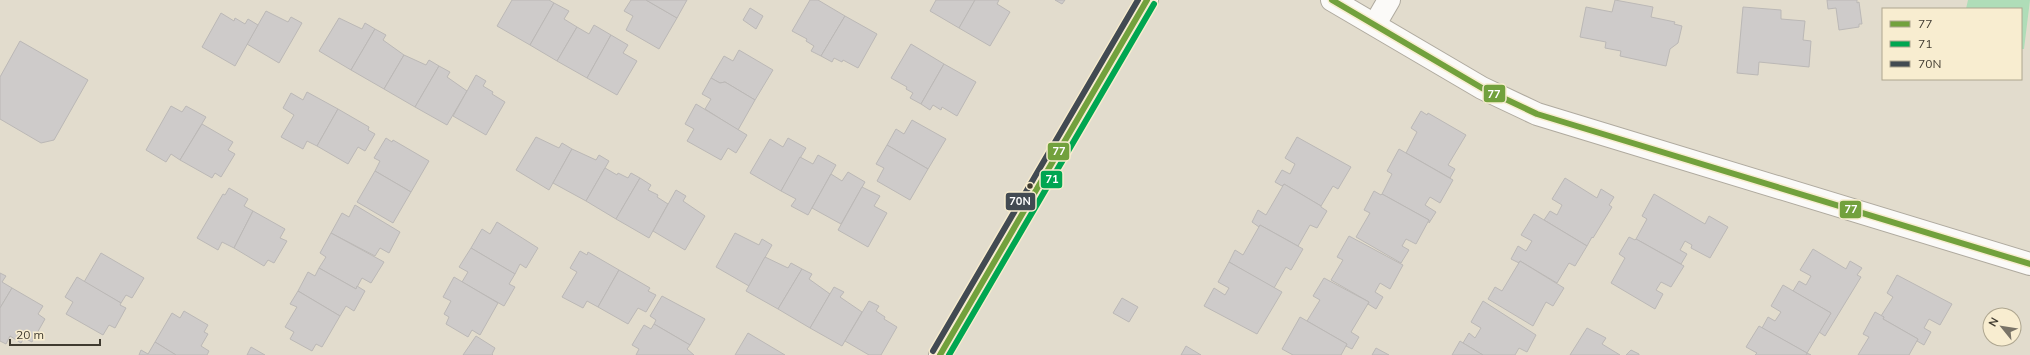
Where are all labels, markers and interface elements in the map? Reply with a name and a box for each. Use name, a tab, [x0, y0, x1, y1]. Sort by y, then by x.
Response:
legend	[1882, 8, 2022, 80]
text: 77	[1918, 16, 1932, 31]
text: 71	[1918, 36, 1932, 51]
text: 70N	[1918, 56, 1941, 71]
line badge: 77	[1483, 84, 1506, 103]
text: 77	[1487, 87, 1501, 101]
line badge: 77	[1047, 142, 1070, 161]
text: 77	[1052, 144, 1066, 158]
line badge: 71	[1040, 170, 1063, 189]
text: 71	[1045, 172, 1059, 186]
unlabelled marker	[1025, 181, 1035, 191]
line badge: 70N	[1005, 192, 1036, 211]
text: 70N	[1009, 194, 1031, 208]
line badge: 77	[1839, 200, 1862, 219]
text: 77	[1844, 202, 1858, 216]
north arrow	[1982, 307, 2022, 347]
text: N	[1985, 315, 2001, 329]
scale bar	[10, 321, 100, 347]
text: 20 m	[16, 327, 44, 342]

